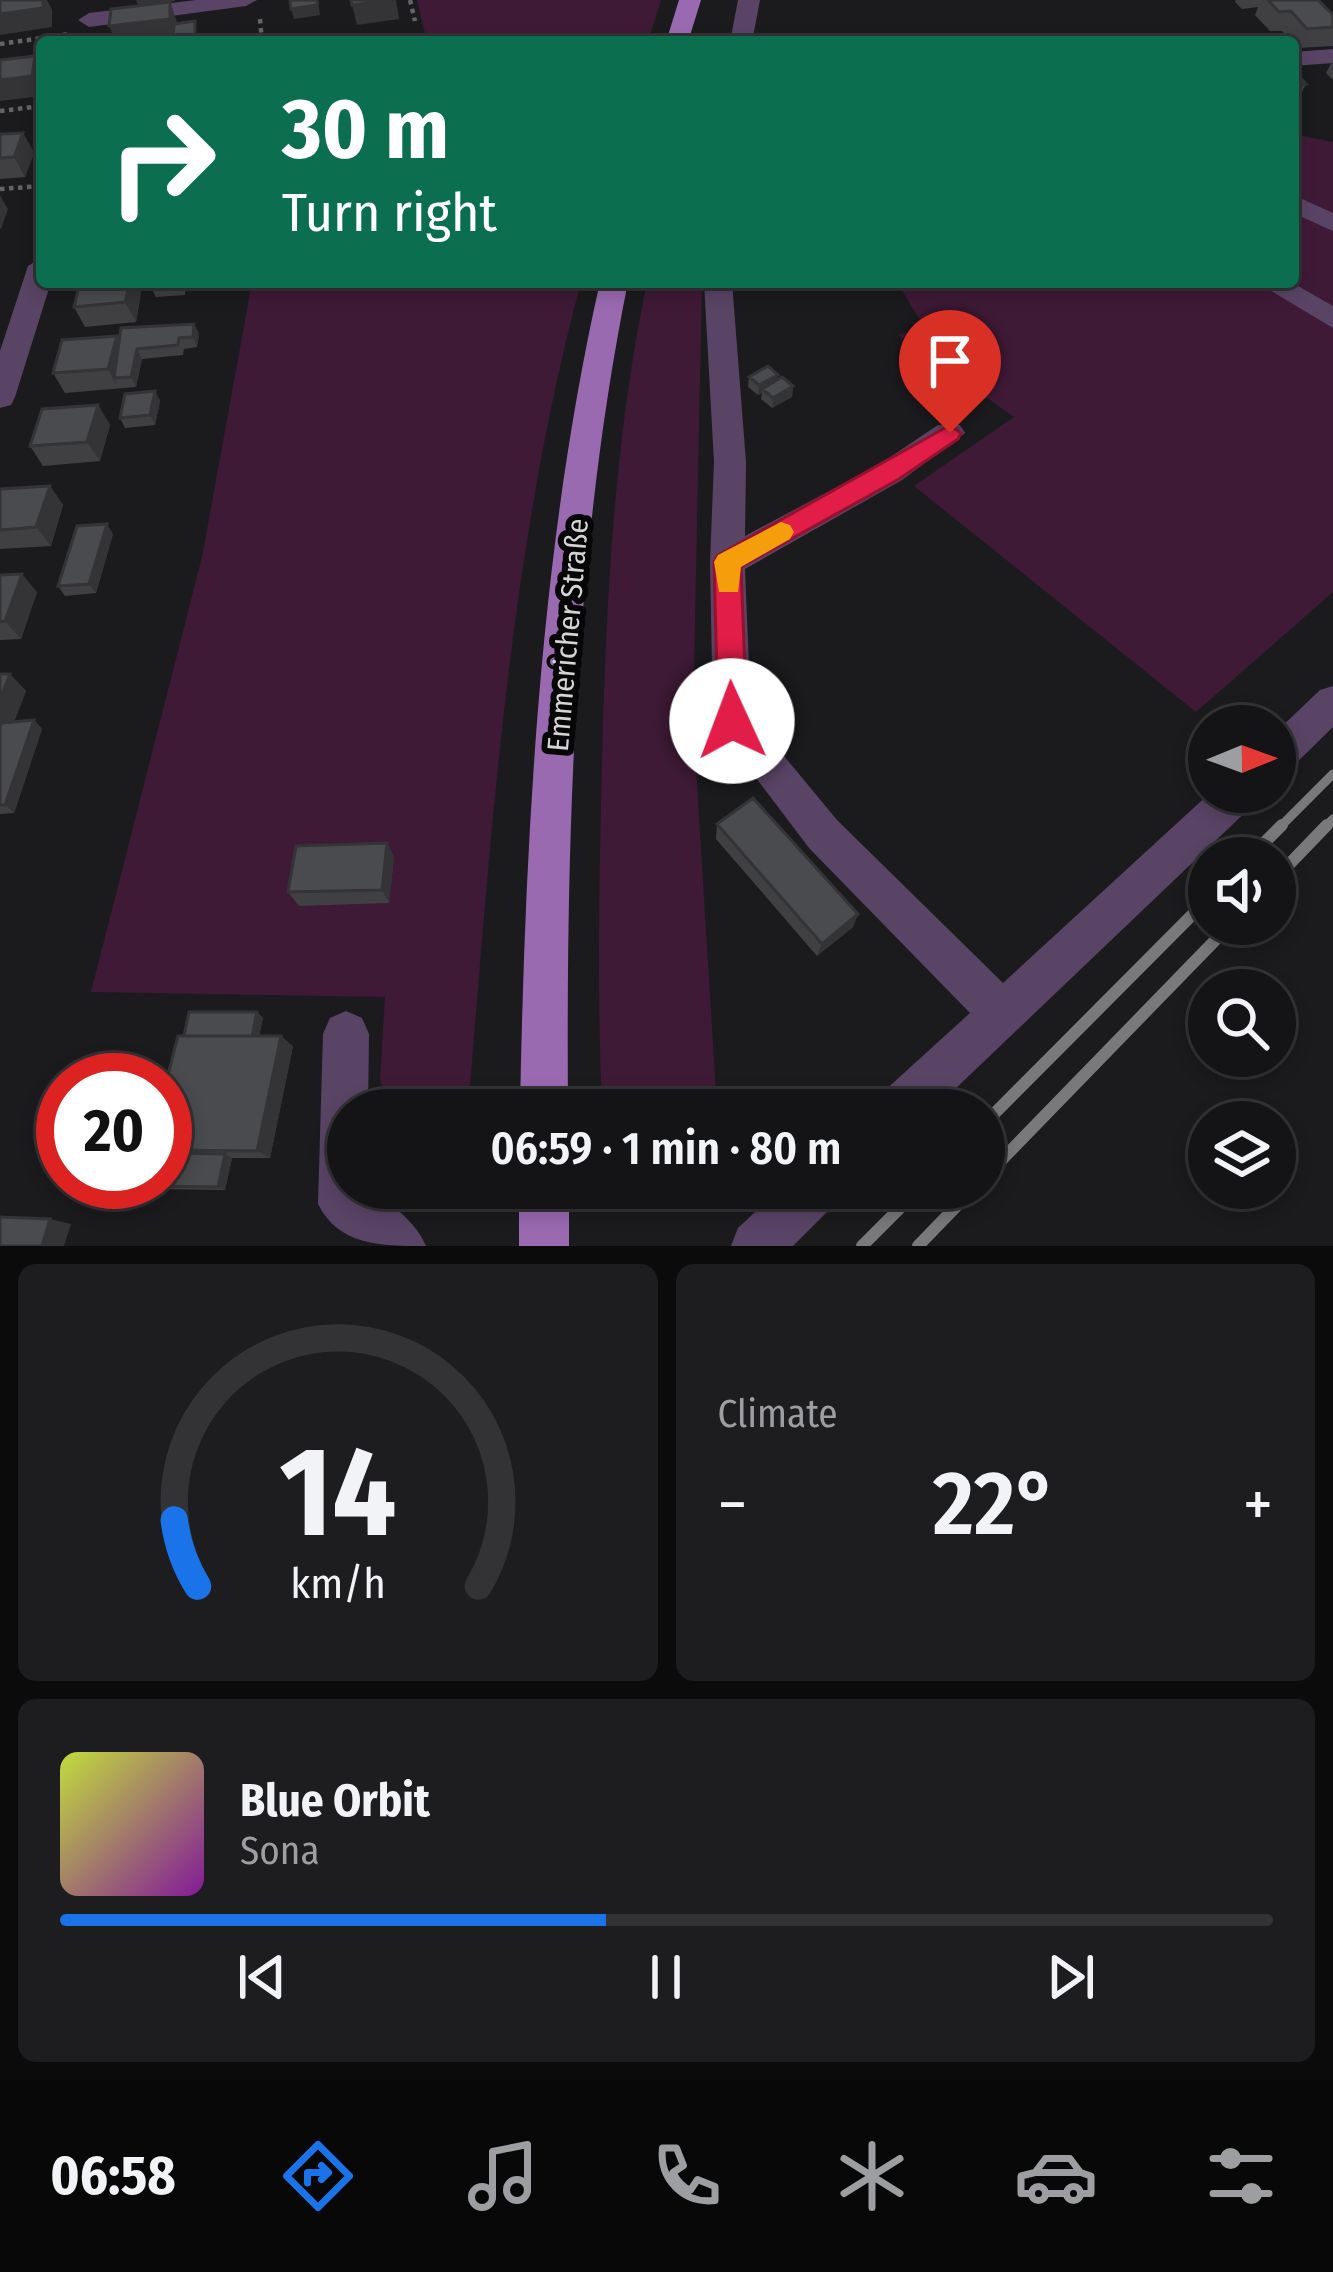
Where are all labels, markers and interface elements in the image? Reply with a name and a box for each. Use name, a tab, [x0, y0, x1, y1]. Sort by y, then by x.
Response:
text: 30 m	[282, 79, 449, 180]
icon: right	[84, 84, 240, 240]
text: Turn right	[282, 181, 497, 245]
pin	[899, 310, 1001, 433]
icon: arrive	[917, 328, 983, 394]
street label: Emmericher Straße	[540, 517, 596, 753]
position arrow	[669, 658, 795, 784]
north arrow	[1188, 705, 1296, 813]
map controls	[1188, 705, 1296, 1209]
button: sound	[1188, 837, 1296, 945]
button: search	[1188, 969, 1296, 1077]
speed limit sign: 20	[36, 1053, 192, 1209]
button: layers	[1188, 1101, 1296, 1209]
text: 06:59 · 1 min · 80 m	[491, 1122, 841, 1176]
text: Climate	[718, 1391, 838, 1437]
text: 14	[279, 1418, 396, 1568]
text: 22°	[933, 1450, 1058, 1558]
text: −	[718, 1465, 747, 1544]
text: +	[1243, 1465, 1273, 1544]
text: km/h	[290, 1557, 386, 1608]
text: Blue Orbit	[240, 1774, 430, 1828]
text: Sona	[240, 1828, 320, 1874]
icon: previous	[229, 1944, 295, 2010]
icon: pause	[633, 1944, 699, 2010]
icon: next	[1038, 1944, 1104, 2010]
icon: directions	[276, 2134, 360, 2218]
icon: music	[461, 2134, 545, 2218]
icon: phone	[645, 2134, 729, 2218]
icon: climate	[830, 2134, 914, 2218]
icon: car	[1014, 2134, 1098, 2218]
icon: filters	[1199, 2134, 1283, 2218]
text: 06:58	[50, 2144, 176, 2208]

